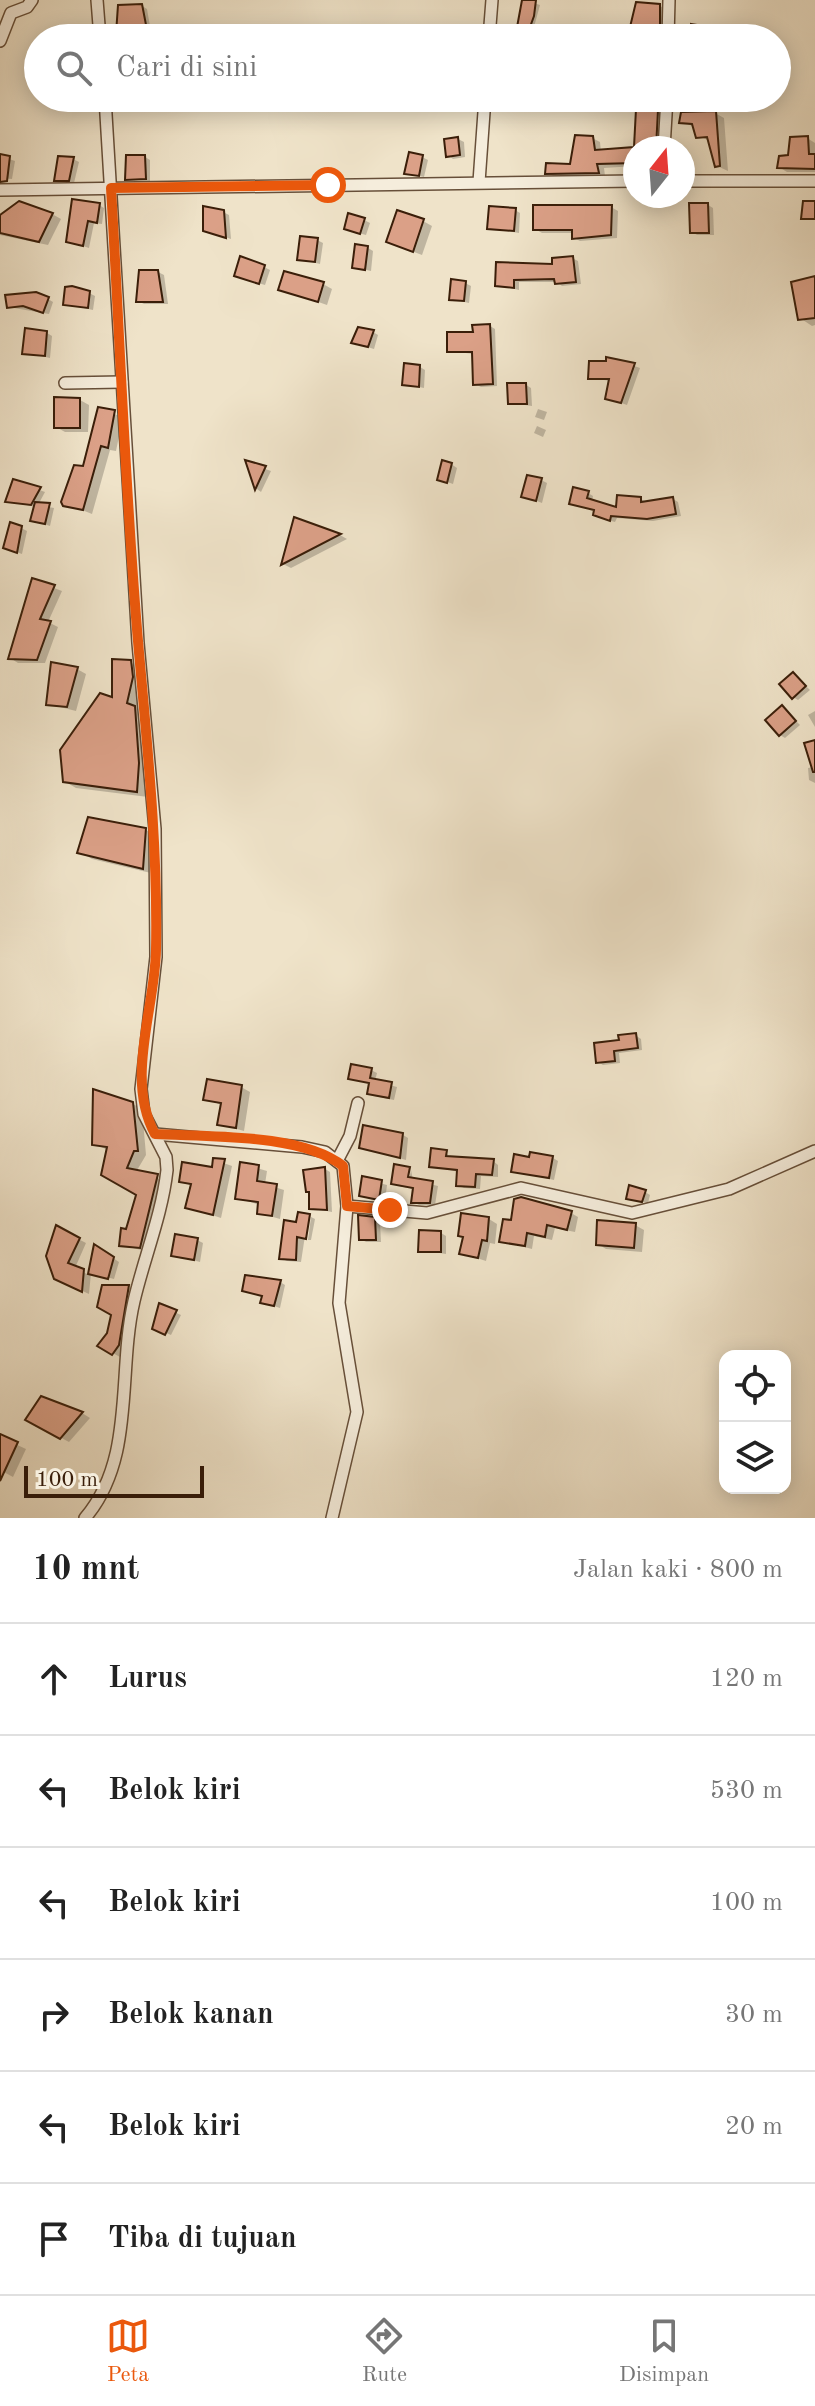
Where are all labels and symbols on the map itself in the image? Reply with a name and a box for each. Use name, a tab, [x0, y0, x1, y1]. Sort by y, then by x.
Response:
north arrow	[623, 136, 695, 208]
route start	[310, 167, 346, 203]
route end	[372, 1192, 408, 1228]
scale bar	[24, 1462, 204, 1498]

